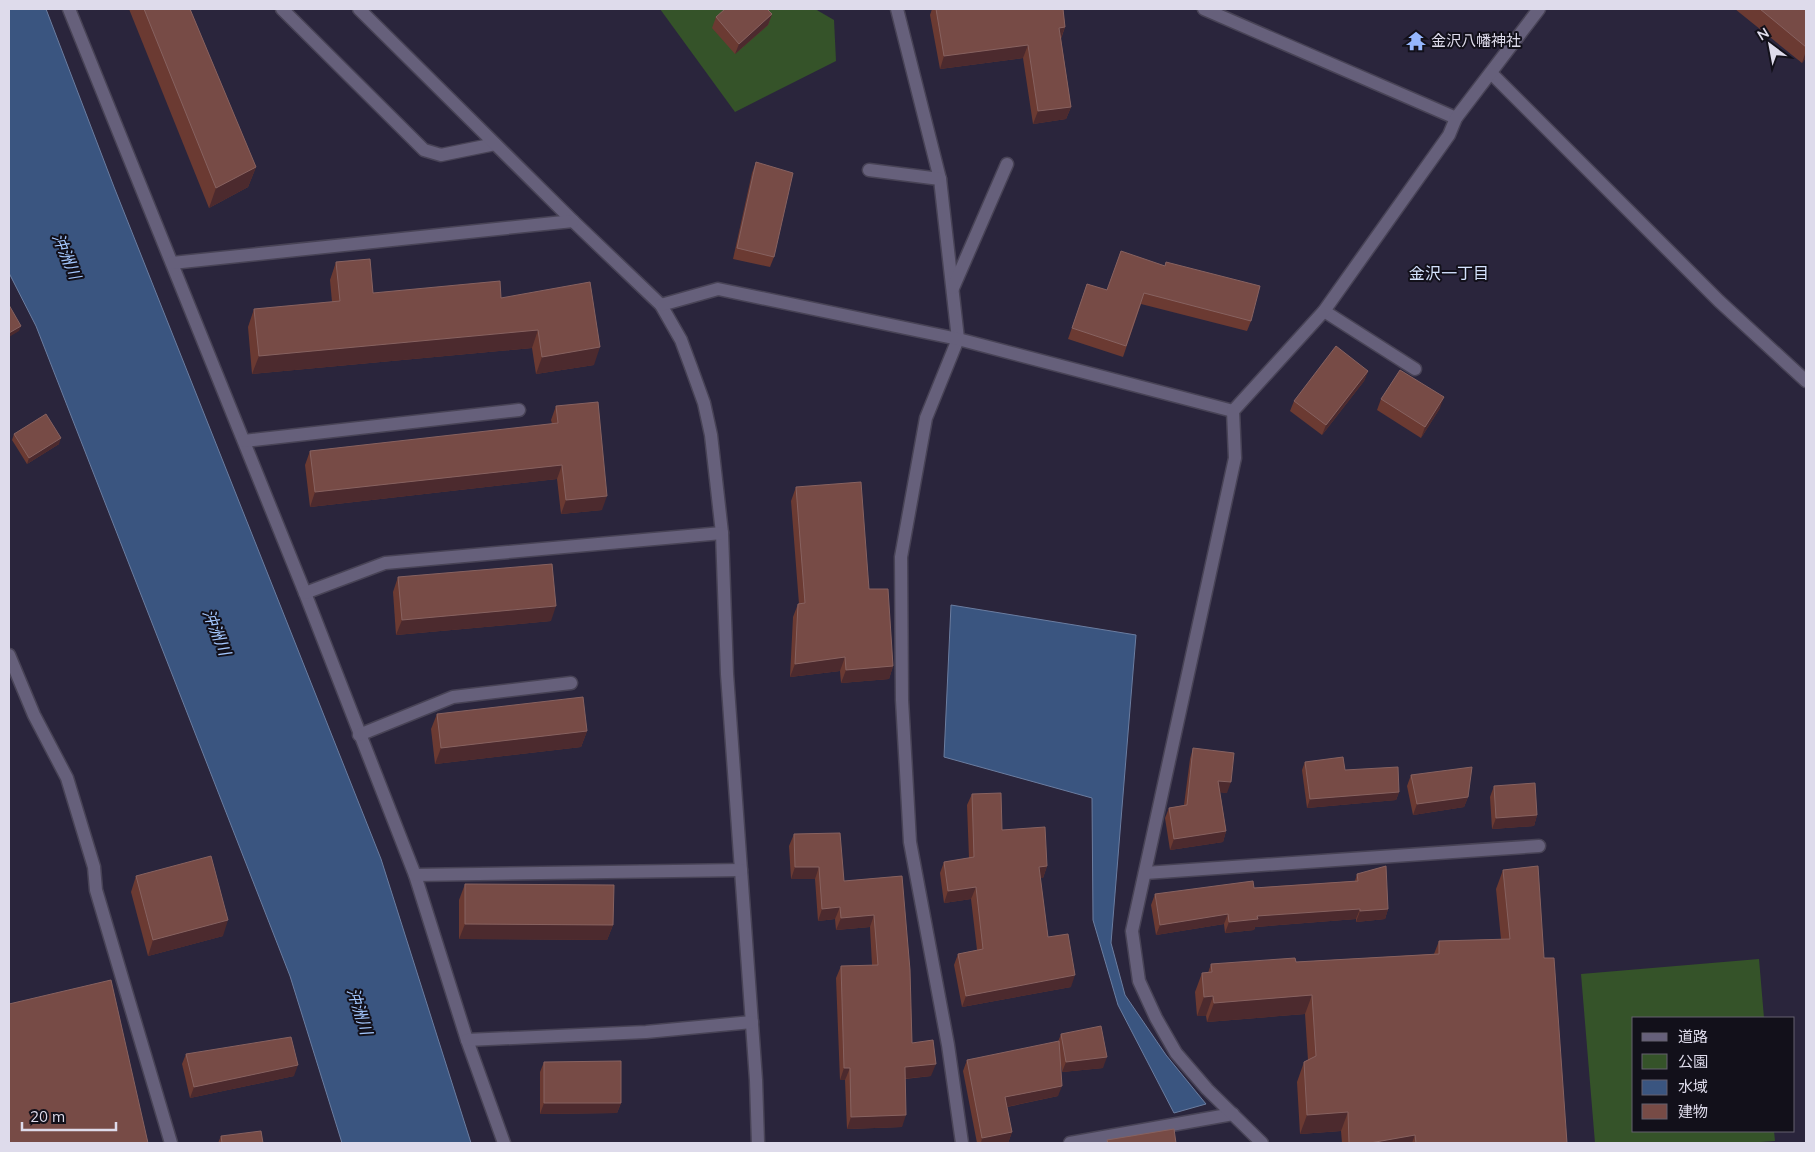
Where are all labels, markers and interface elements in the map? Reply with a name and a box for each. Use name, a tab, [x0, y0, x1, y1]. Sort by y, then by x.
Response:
north arrow	[1745, 20, 1795, 70]
text: N	[1754, 24, 1772, 44]
temple icon: 金沢八幡神社	[1405, 30, 1427, 52]
place label: 金沢八幡神社	[1431, 31, 1521, 50]
water label: 沖洲川	[48, 230, 86, 284]
district label: 金沢一丁目	[1409, 263, 1489, 283]
water label: 沖洲川	[199, 606, 236, 660]
water label: 沖洲川	[343, 985, 378, 1039]
legend	[1632, 1017, 1795, 1132]
text: 道路	[1678, 1027, 1708, 1046]
text: 公園	[1678, 1052, 1708, 1071]
text: 水域	[1678, 1077, 1708, 1096]
scale bar	[22, 1100, 116, 1132]
text: 建物	[1678, 1102, 1708, 1121]
text: 20 m	[30, 1107, 65, 1126]

